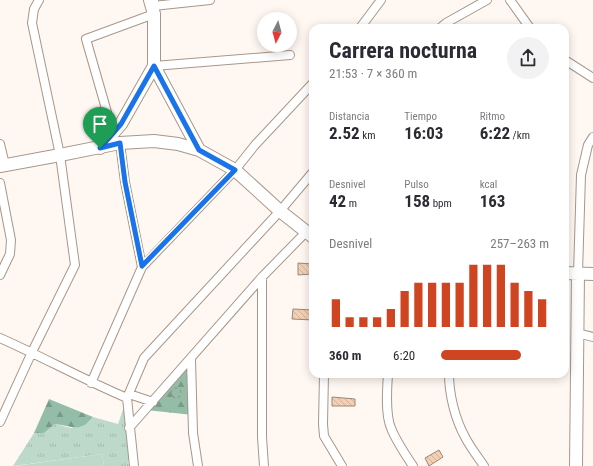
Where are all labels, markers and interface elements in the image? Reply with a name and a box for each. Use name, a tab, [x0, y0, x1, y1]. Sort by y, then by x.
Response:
north arrow	[257, 12, 297, 52]
map controls	[257, 12, 297, 52]
button: share	[507, 37, 549, 79]
text: Carrera nocturna	[329, 38, 477, 63]
text: 21:53 · 7 × 360 m	[329, 66, 417, 81]
pin	[83, 107, 117, 148]
text: Distancia	[329, 110, 370, 123]
text: Tiempo	[404, 110, 437, 123]
text: Ritmo	[480, 110, 505, 123]
icon: arrive	[89, 113, 111, 135]
text: 2.52	[329, 123, 360, 143]
text: 16:03	[404, 123, 443, 143]
text: 6:22	[480, 123, 510, 143]
text: km	[360, 129, 375, 142]
text: /km	[510, 129, 530, 142]
text: Desnivel	[329, 178, 366, 191]
text: Pulso	[404, 178, 429, 191]
text: kcal	[480, 178, 497, 191]
text: 42	[329, 191, 346, 211]
text: 158	[404, 191, 430, 211]
text: 163	[480, 191, 505, 211]
text: m	[346, 197, 357, 210]
text: bpm	[430, 197, 452, 210]
text: Desnivel	[329, 236, 372, 251]
text: 257–263 m	[490, 236, 549, 251]
text: 360 m	[329, 348, 361, 363]
text: 6:20	[393, 348, 415, 363]

